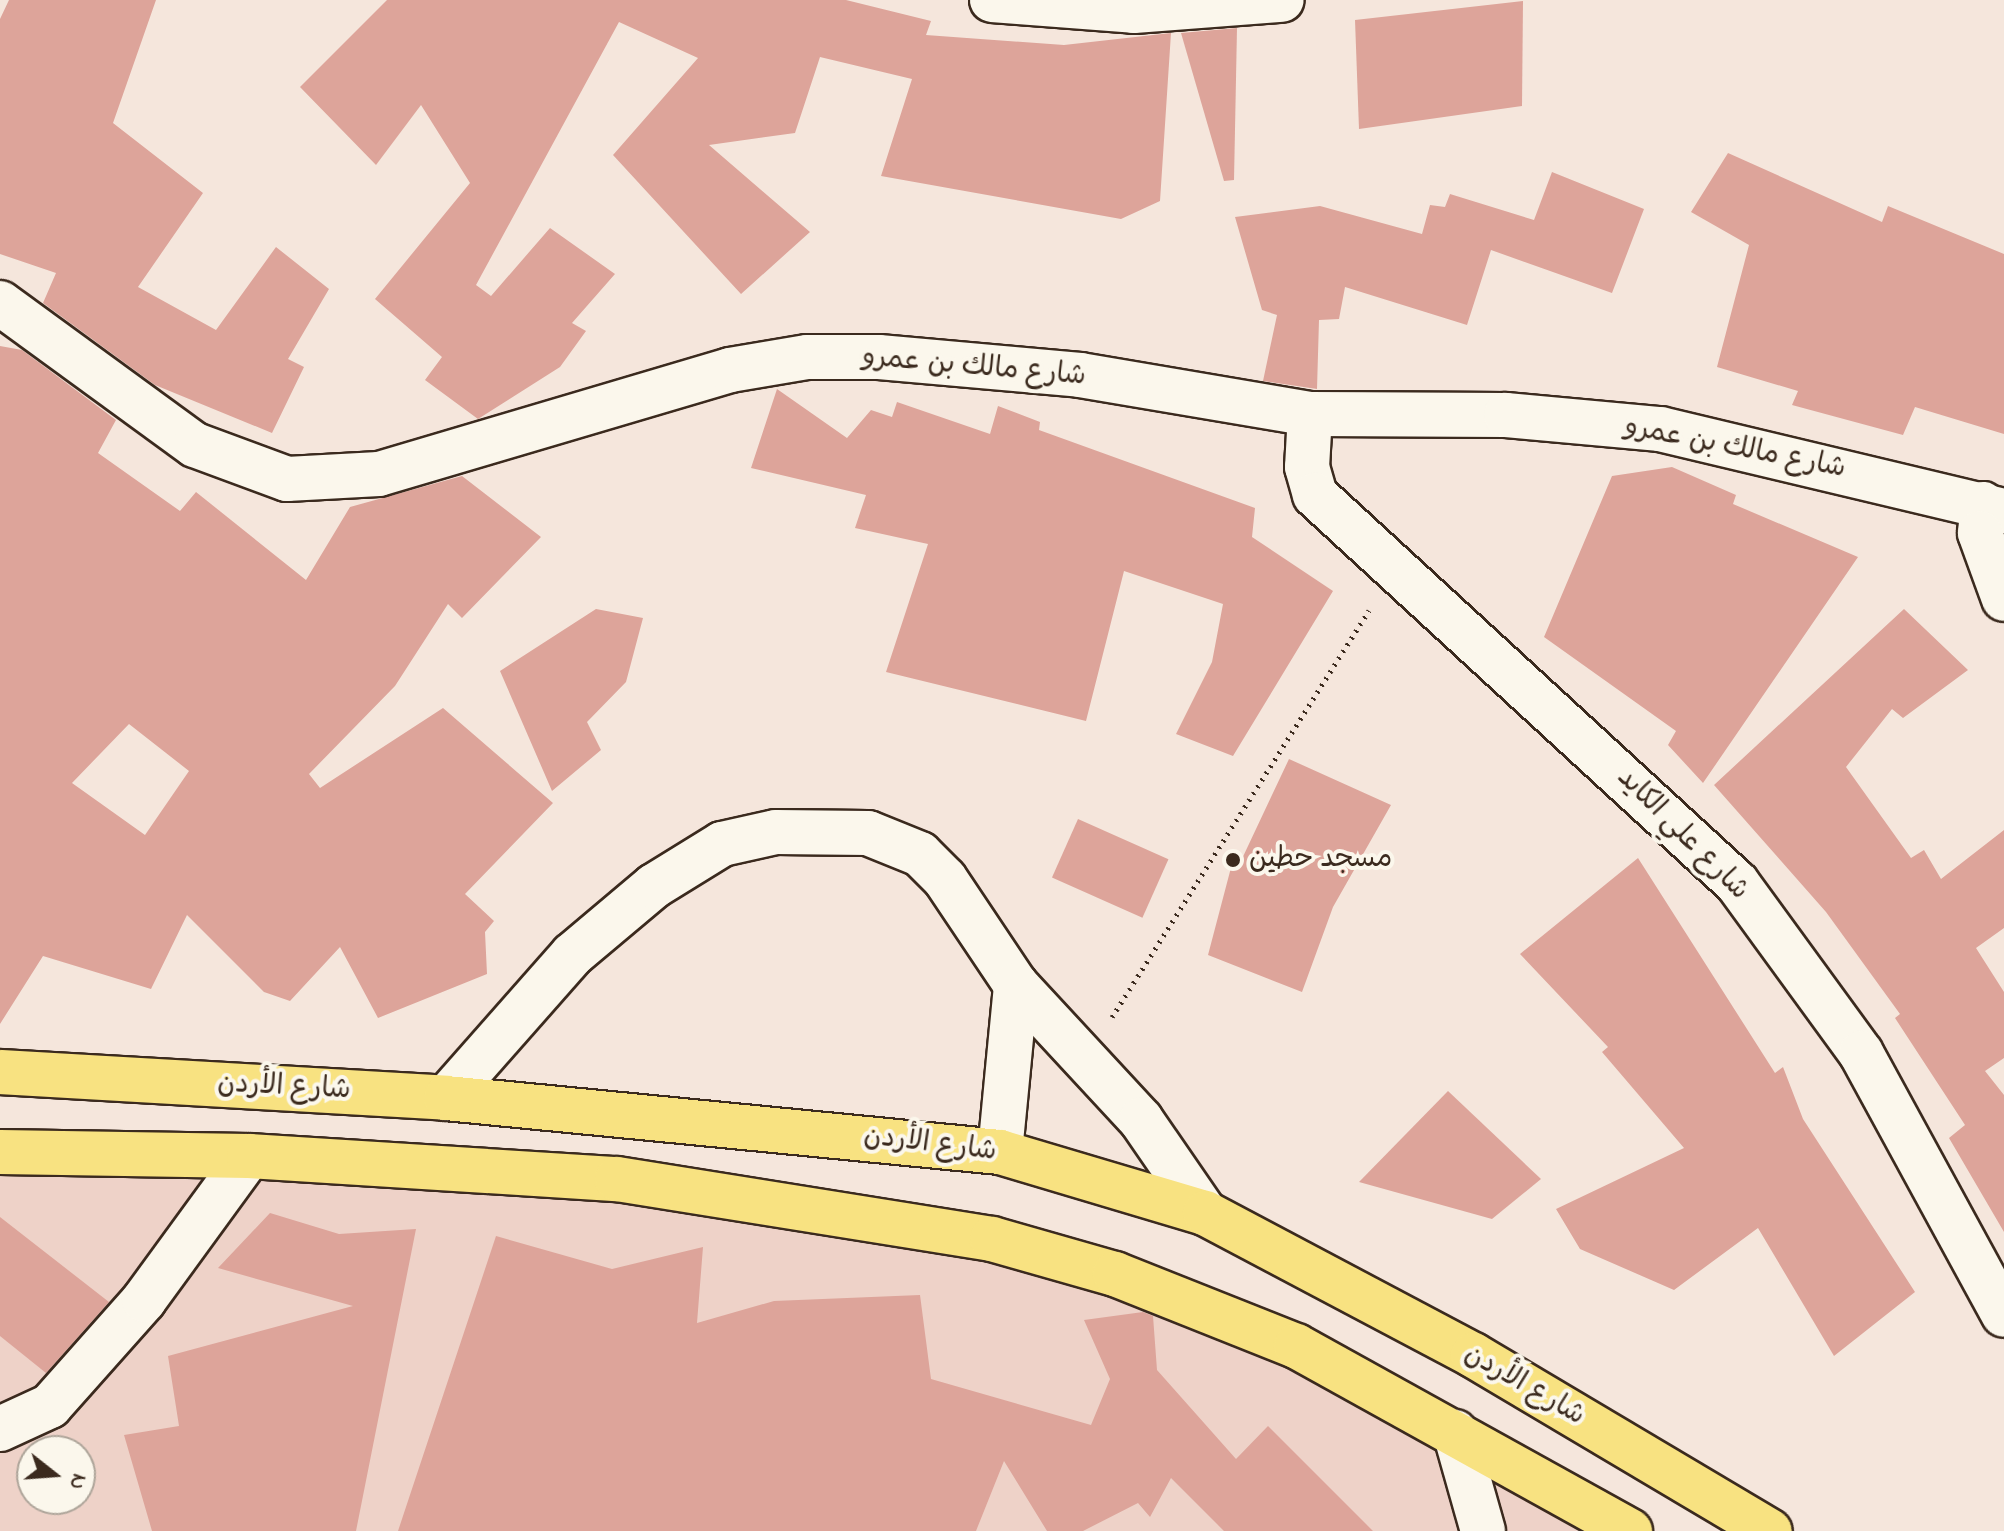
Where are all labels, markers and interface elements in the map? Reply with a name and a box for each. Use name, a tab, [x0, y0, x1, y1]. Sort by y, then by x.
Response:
street label: شارع مالك بن عمرو	[861, 342, 1087, 394]
street label: شارع مالك بن عمرو	[1622, 411, 1848, 487]
street label: شارع علي الكايد	[1609, 762, 1755, 908]
place label: مسجد حطين	[1249, 843, 1392, 877]
marker: مسجد حطين	[1224, 851, 1242, 869]
street label: شارع الأردن	[217, 1068, 351, 1108]
street label: شارع الأردن	[862, 1120, 998, 1170]
street label: شارع الأردن	[1458, 1338, 1590, 1434]
north arrow	[16, 1435, 96, 1515]
text: N	[60, 1470, 95, 1493]

